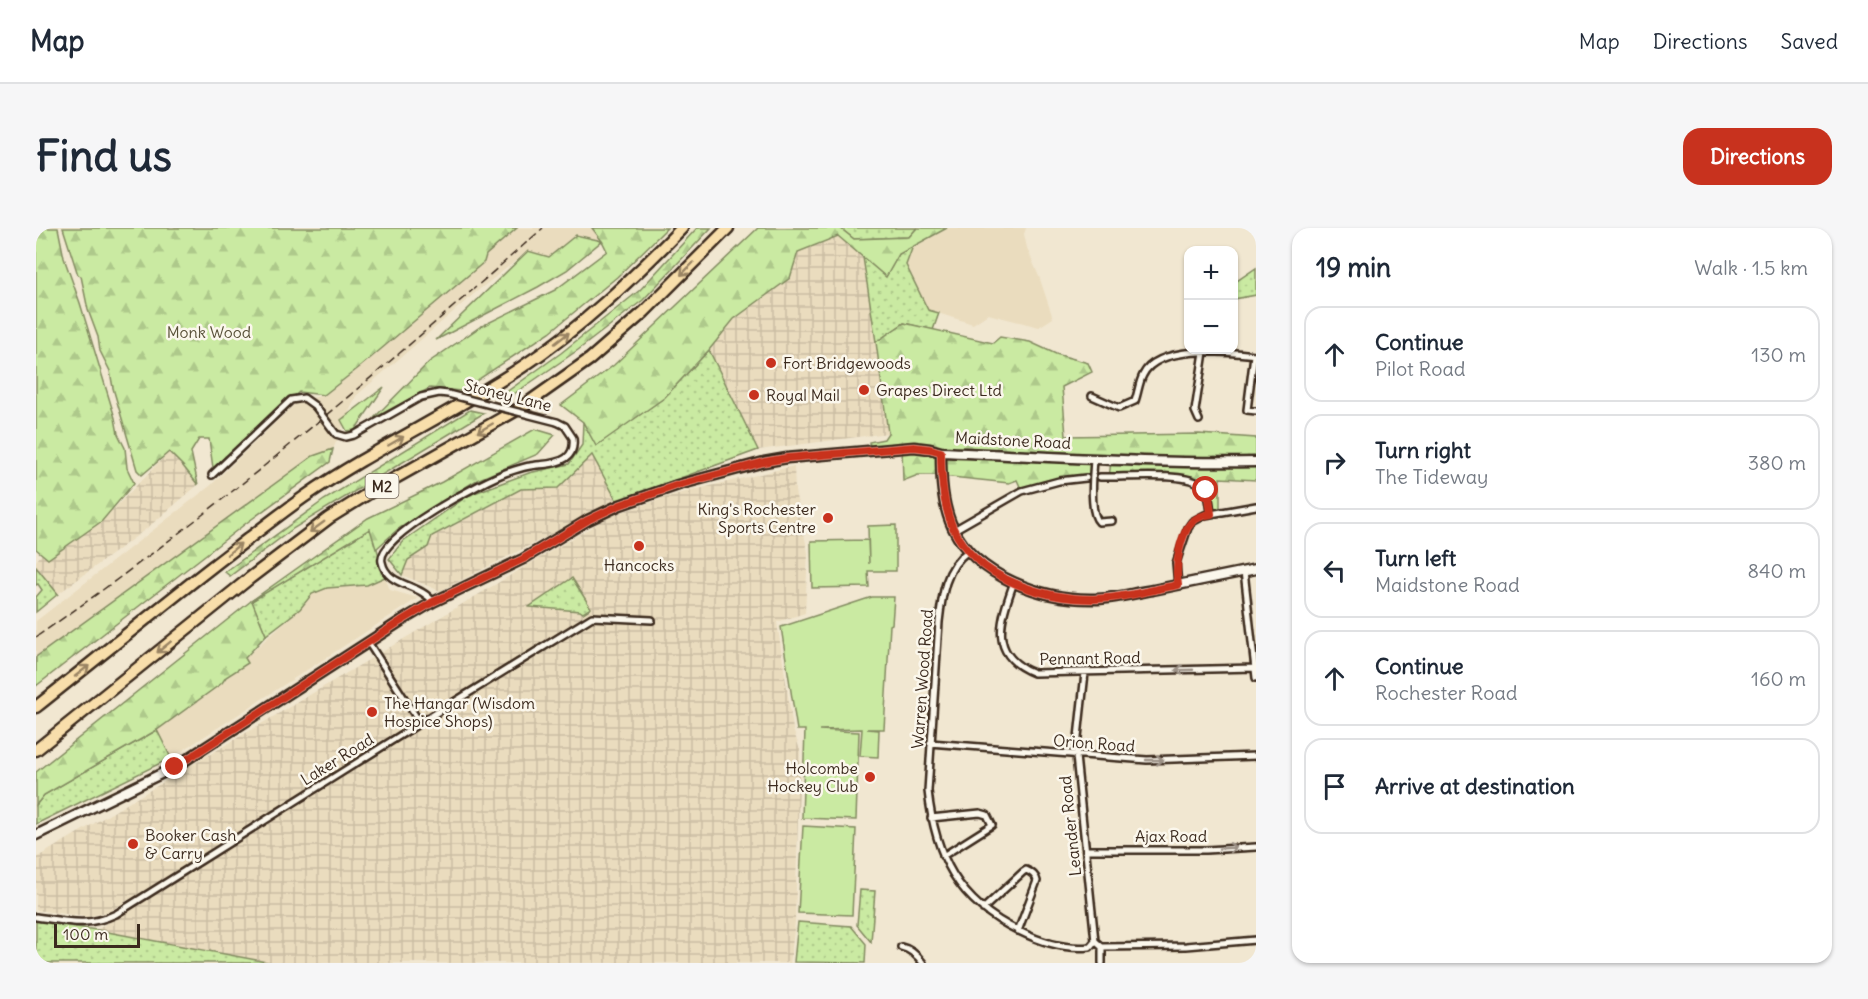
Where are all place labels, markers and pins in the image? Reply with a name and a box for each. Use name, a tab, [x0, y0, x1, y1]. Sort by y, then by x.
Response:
place label: Fort Bridgewoods	[783, 353, 911, 373]
marker: Fort Bridgewoods	[764, 356, 778, 370]
place label: Grapes Direct Ltd	[876, 380, 1002, 400]
marker: Grapes Direct Ltd	[857, 383, 871, 397]
place label: Royal Mail	[766, 385, 840, 405]
marker: Royal Mail	[747, 388, 761, 402]
place label: King's Rochester Sports Centre	[698, 499, 816, 537]
marker: King's Rochester Sports Centre	[821, 511, 835, 525]
marker: Hancocks	[632, 539, 646, 553]
place label: Hancocks	[604, 555, 674, 575]
place label: The Hangar (Wisdom Hospice Shops)	[384, 693, 535, 731]
marker: The Hangar (Wisdom Hospice Shops)	[365, 705, 379, 719]
place label: Holcombe Hockey Club	[768, 758, 858, 796]
marker: Holcombe Hockey Club	[863, 770, 877, 784]
place label: Booker Cash & Carry	[145, 825, 237, 863]
marker: Booker Cash & Carry	[126, 837, 140, 851]

